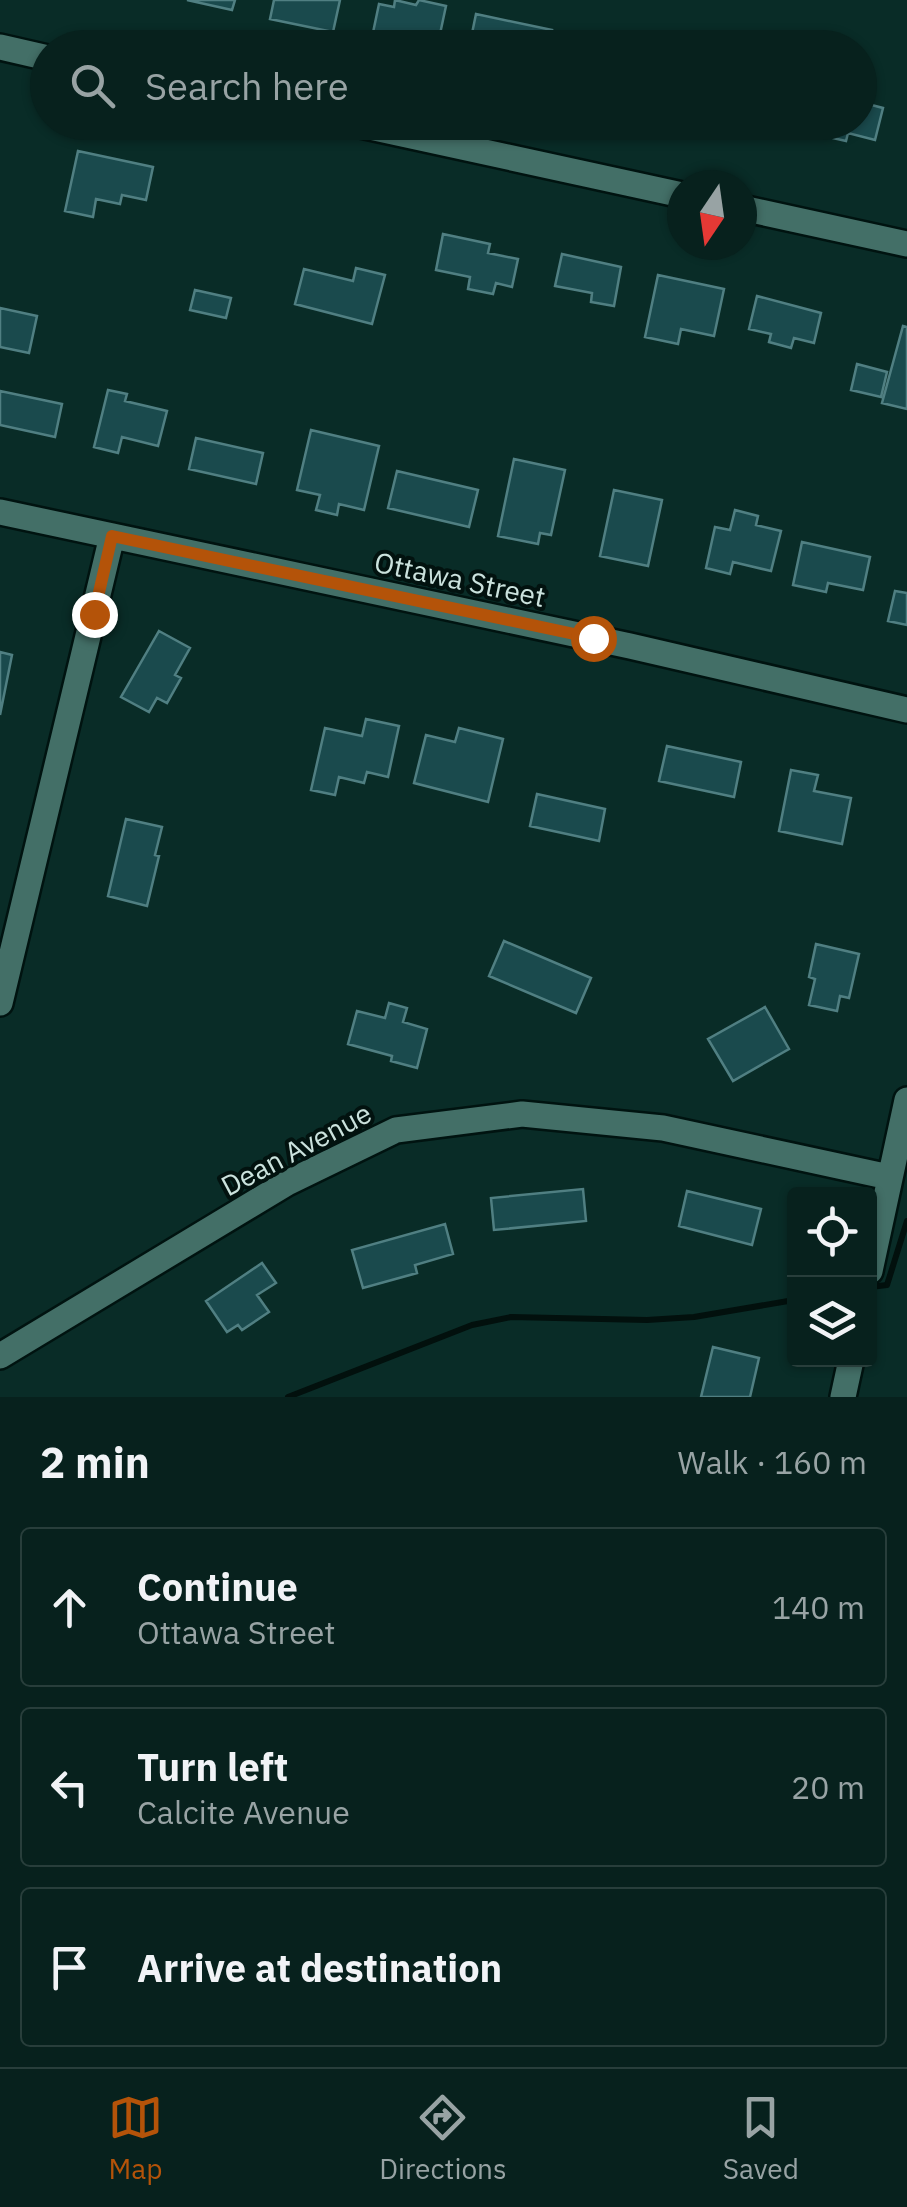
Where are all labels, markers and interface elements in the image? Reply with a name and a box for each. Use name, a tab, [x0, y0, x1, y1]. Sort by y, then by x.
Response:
search box	[30, 30, 877, 140]
icon: search	[65, 58, 120, 113]
text: Search here	[145, 61, 349, 110]
north arrow	[667, 170, 757, 260]
street label: Ottawa Street	[371, 543, 549, 615]
route end	[72, 592, 118, 638]
route start	[571, 616, 617, 662]
street label: Dean Avenue	[214, 1094, 378, 1204]
map controls	[787, 1187, 877, 1367]
button: locate	[787, 1187, 877, 1277]
button: layers	[787, 1277, 877, 1367]
text: 2 min	[40, 1435, 150, 1490]
text: Walk · 160 m	[678, 1441, 867, 1483]
text: Continue	[137, 1562, 298, 1611]
icon: ahead	[42, 1580, 97, 1635]
text: 140 m	[772, 1586, 865, 1628]
text: Ottawa Street	[137, 1611, 336, 1653]
text: Turn left	[137, 1742, 288, 1791]
icon: left	[42, 1760, 97, 1815]
text: 20 m	[791, 1766, 865, 1808]
text: Calcite Avenue	[137, 1791, 350, 1833]
icon: arrive	[42, 1940, 97, 1995]
text: Arrive at destination	[137, 1943, 502, 1992]
tab: Map	[108, 2090, 163, 2187]
tab: Directions	[379, 2090, 507, 2187]
tab: Saved	[723, 2090, 799, 2187]

